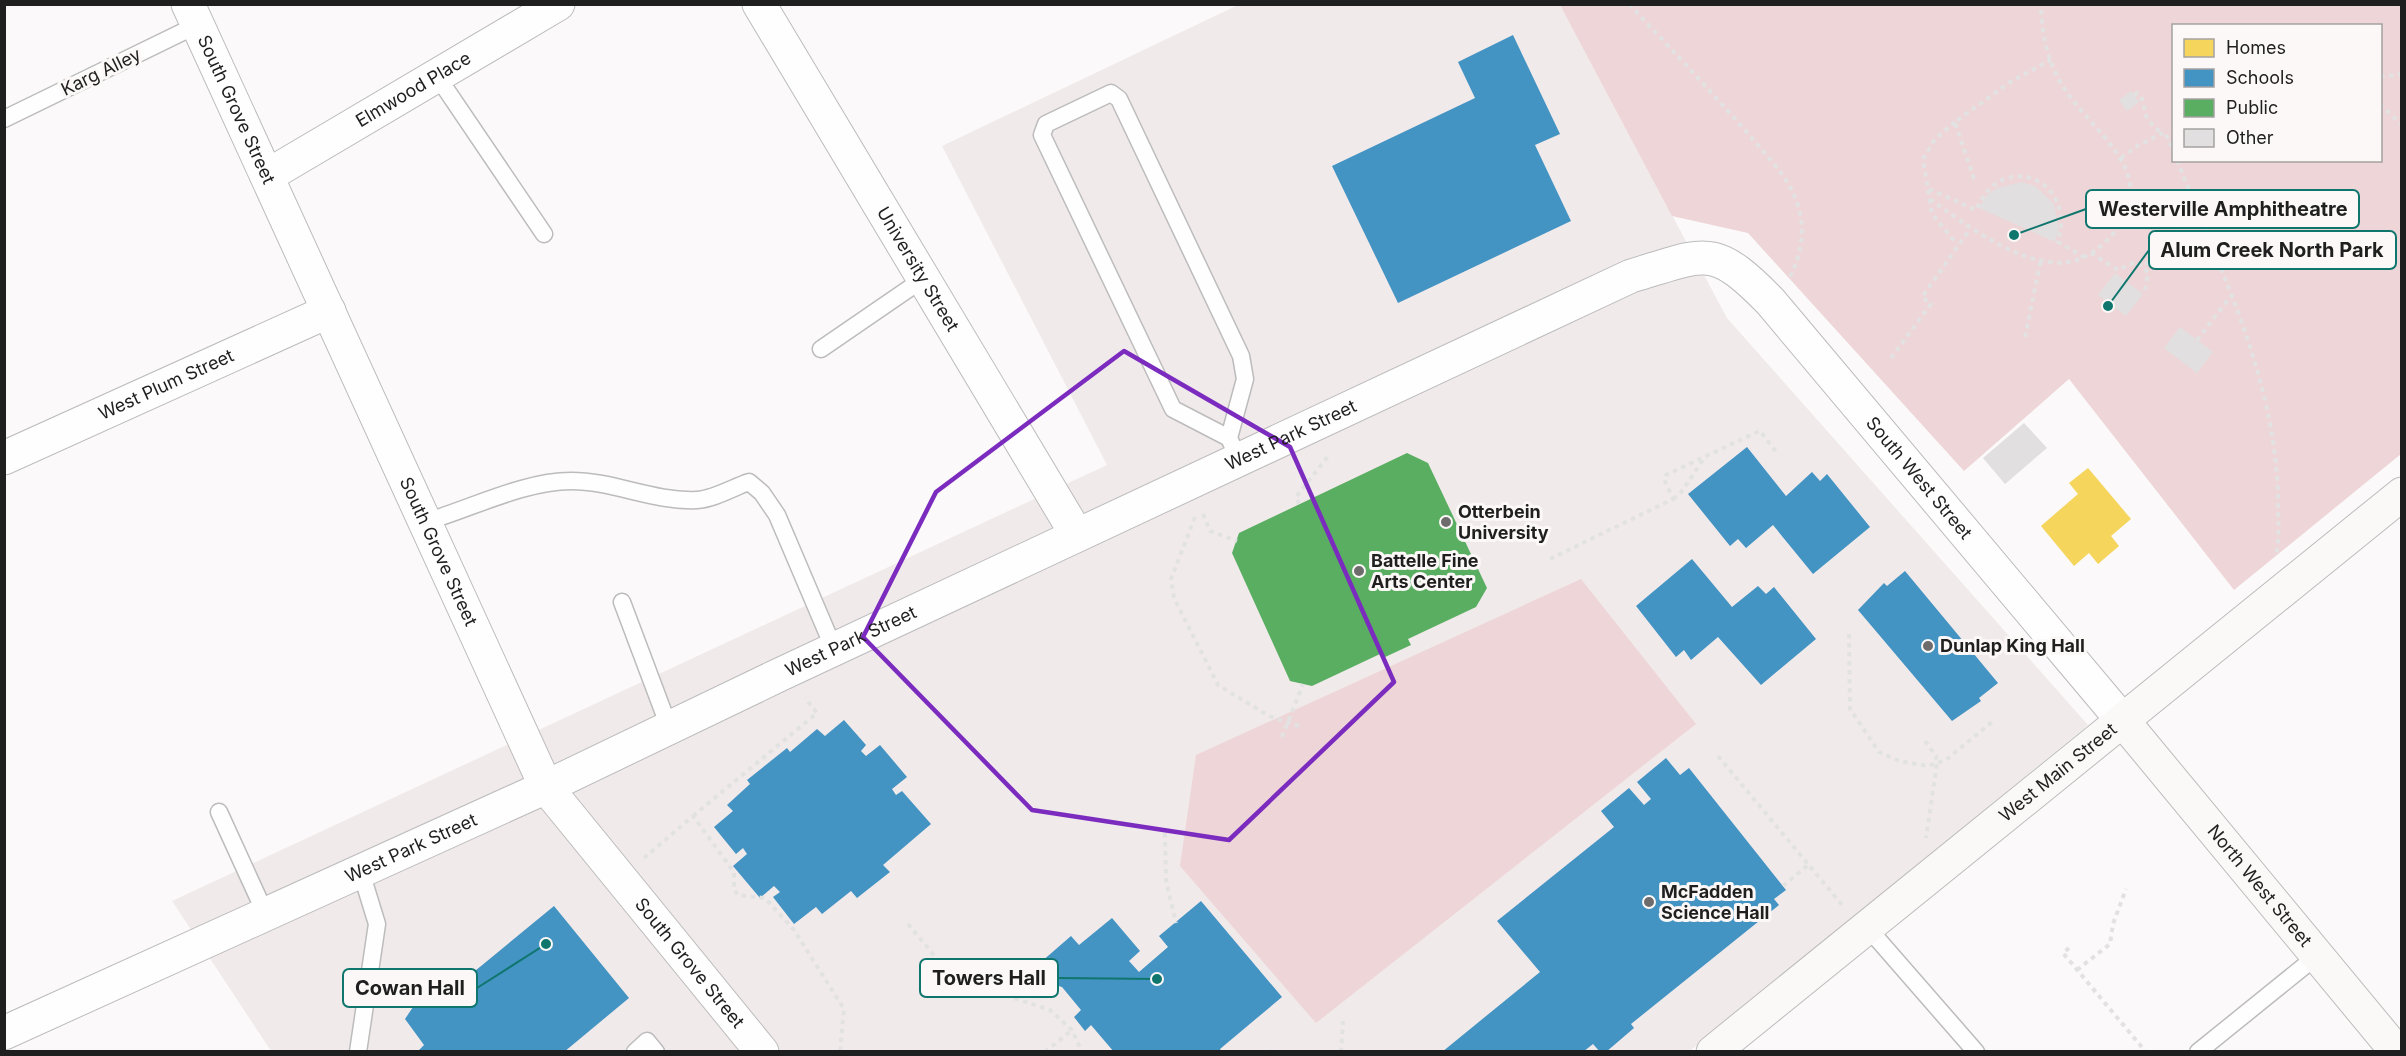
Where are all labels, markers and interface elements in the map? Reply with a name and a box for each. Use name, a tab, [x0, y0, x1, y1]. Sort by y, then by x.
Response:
legend	[2172, 24, 2382, 162]
street label: South Grove Street	[194, 32, 280, 187]
text: Homes	[2226, 37, 2286, 58]
street label: Karg Alley	[57, 43, 144, 100]
street label: Elmwood Place	[352, 47, 474, 131]
text: Schools	[2226, 67, 2294, 88]
text: Public	[2226, 97, 2278, 118]
text: Other	[2226, 127, 2274, 148]
callout: Westerville Amphitheatre	[2086, 190, 2359, 228]
text: Westerville Amphitheatre	[2098, 197, 2348, 221]
street label: University Street	[873, 203, 964, 335]
callout: Alum Creek North Park	[2149, 231, 2396, 269]
text: Alum Creek North Park	[2160, 238, 2384, 262]
street label: West Plum Street	[95, 344, 237, 424]
street label: West Park Street	[1222, 395, 1360, 474]
street label: South West Street	[1862, 412, 1977, 543]
street label: South Grove Street	[396, 474, 482, 629]
place label: Otterbein University	[1458, 501, 1549, 543]
marker: Otterbein University	[1439, 515, 1453, 529]
place label: Battelle Fine Arts Center	[1371, 550, 1479, 592]
marker: Battelle Fine Arts Center	[1352, 564, 1366, 578]
street label: West Park Street	[782, 601, 920, 681]
place label: Dunlap King Hall	[1940, 635, 2085, 656]
marker: Dunlap King Hall	[1921, 639, 1935, 653]
street label: West Main Street	[1995, 718, 2121, 826]
street label: West Park Street	[342, 809, 480, 887]
street label: North West Street	[2203, 820, 2316, 951]
place label: McFadden Science Hall	[1661, 881, 1769, 923]
street label: South Grove Street	[631, 894, 749, 1032]
marker: McFadden Science Hall	[1642, 895, 1656, 909]
callout: Towers Hall	[920, 959, 1058, 997]
text: Towers Hall	[932, 966, 1046, 990]
callout: Cowan Hall	[343, 969, 477, 1007]
text: Cowan Hall	[355, 976, 465, 1000]

